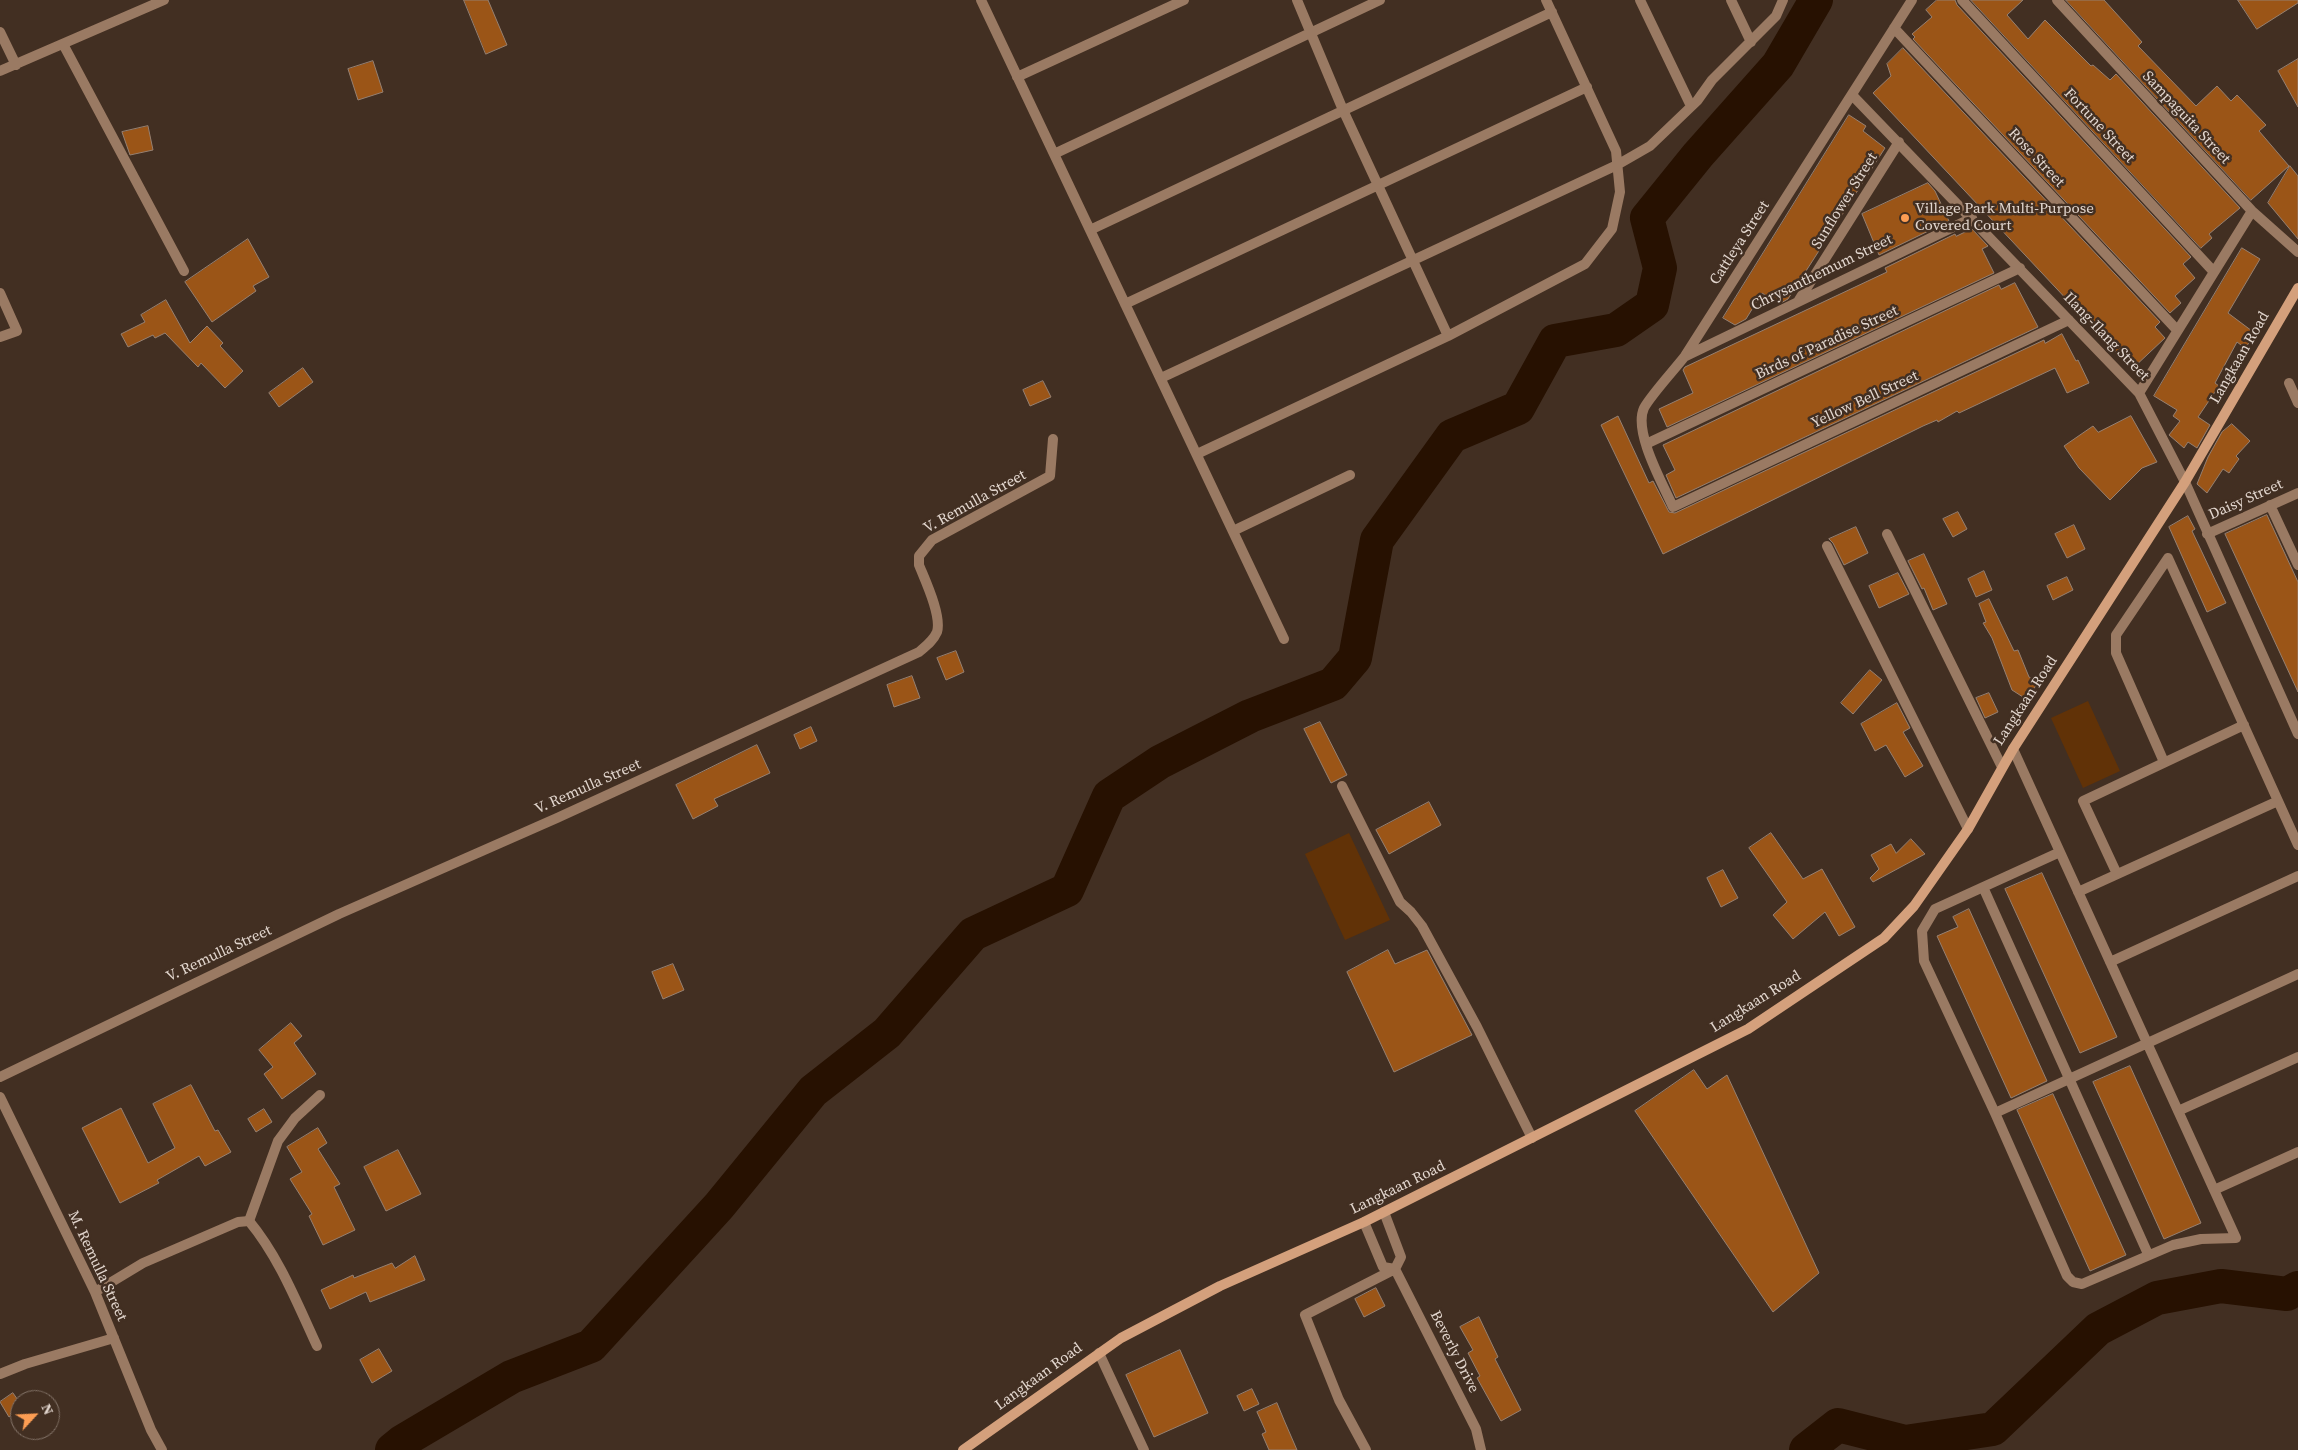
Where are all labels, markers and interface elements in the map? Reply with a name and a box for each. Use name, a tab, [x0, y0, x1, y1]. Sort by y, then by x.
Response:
street label: Sampaguita Street	[2138, 68, 2234, 168]
street label: Fortune Street	[2060, 85, 2138, 167]
street label: Rose Street	[2004, 125, 2068, 191]
street label: Sunflower Street	[1808, 150, 1882, 252]
street label: Cattleya Street	[1706, 198, 1774, 288]
place label: Village Park Multi-Purpose Covered Court	[1915, 200, 2094, 235]
marker: Village Park Multi-Purpose Covered Court	[1899, 212, 1911, 224]
street label: Chrysanthemum Street	[1748, 231, 1896, 315]
street label: Ilang-Ilang Street	[2059, 289, 2153, 385]
street label: Birds of Paradise Street	[1753, 302, 1901, 384]
street label: Langkaan Road	[2206, 309, 2274, 407]
street label: Yellow Bell Street	[1809, 367, 1921, 433]
street label: V. Remulla Street	[921, 466, 1029, 538]
street label: Daisy Street	[2206, 476, 2286, 524]
street label: Langkaan Road	[1990, 653, 2062, 749]
street label: V. Remulla Street	[532, 756, 644, 818]
street label: V. Remulla Street	[163, 922, 275, 986]
street label: Langkaan Road	[1707, 967, 1805, 1037]
street label: Langkaan Road	[1348, 1157, 1448, 1219]
street label: M. Remulla Street	[64, 1208, 130, 1324]
street label: Beverly Drive	[1426, 1308, 1482, 1396]
street label: Langkaan Road	[992, 1339, 1086, 1415]
north arrow	[10, 1390, 60, 1440]
text: N	[36, 1400, 59, 1418]

